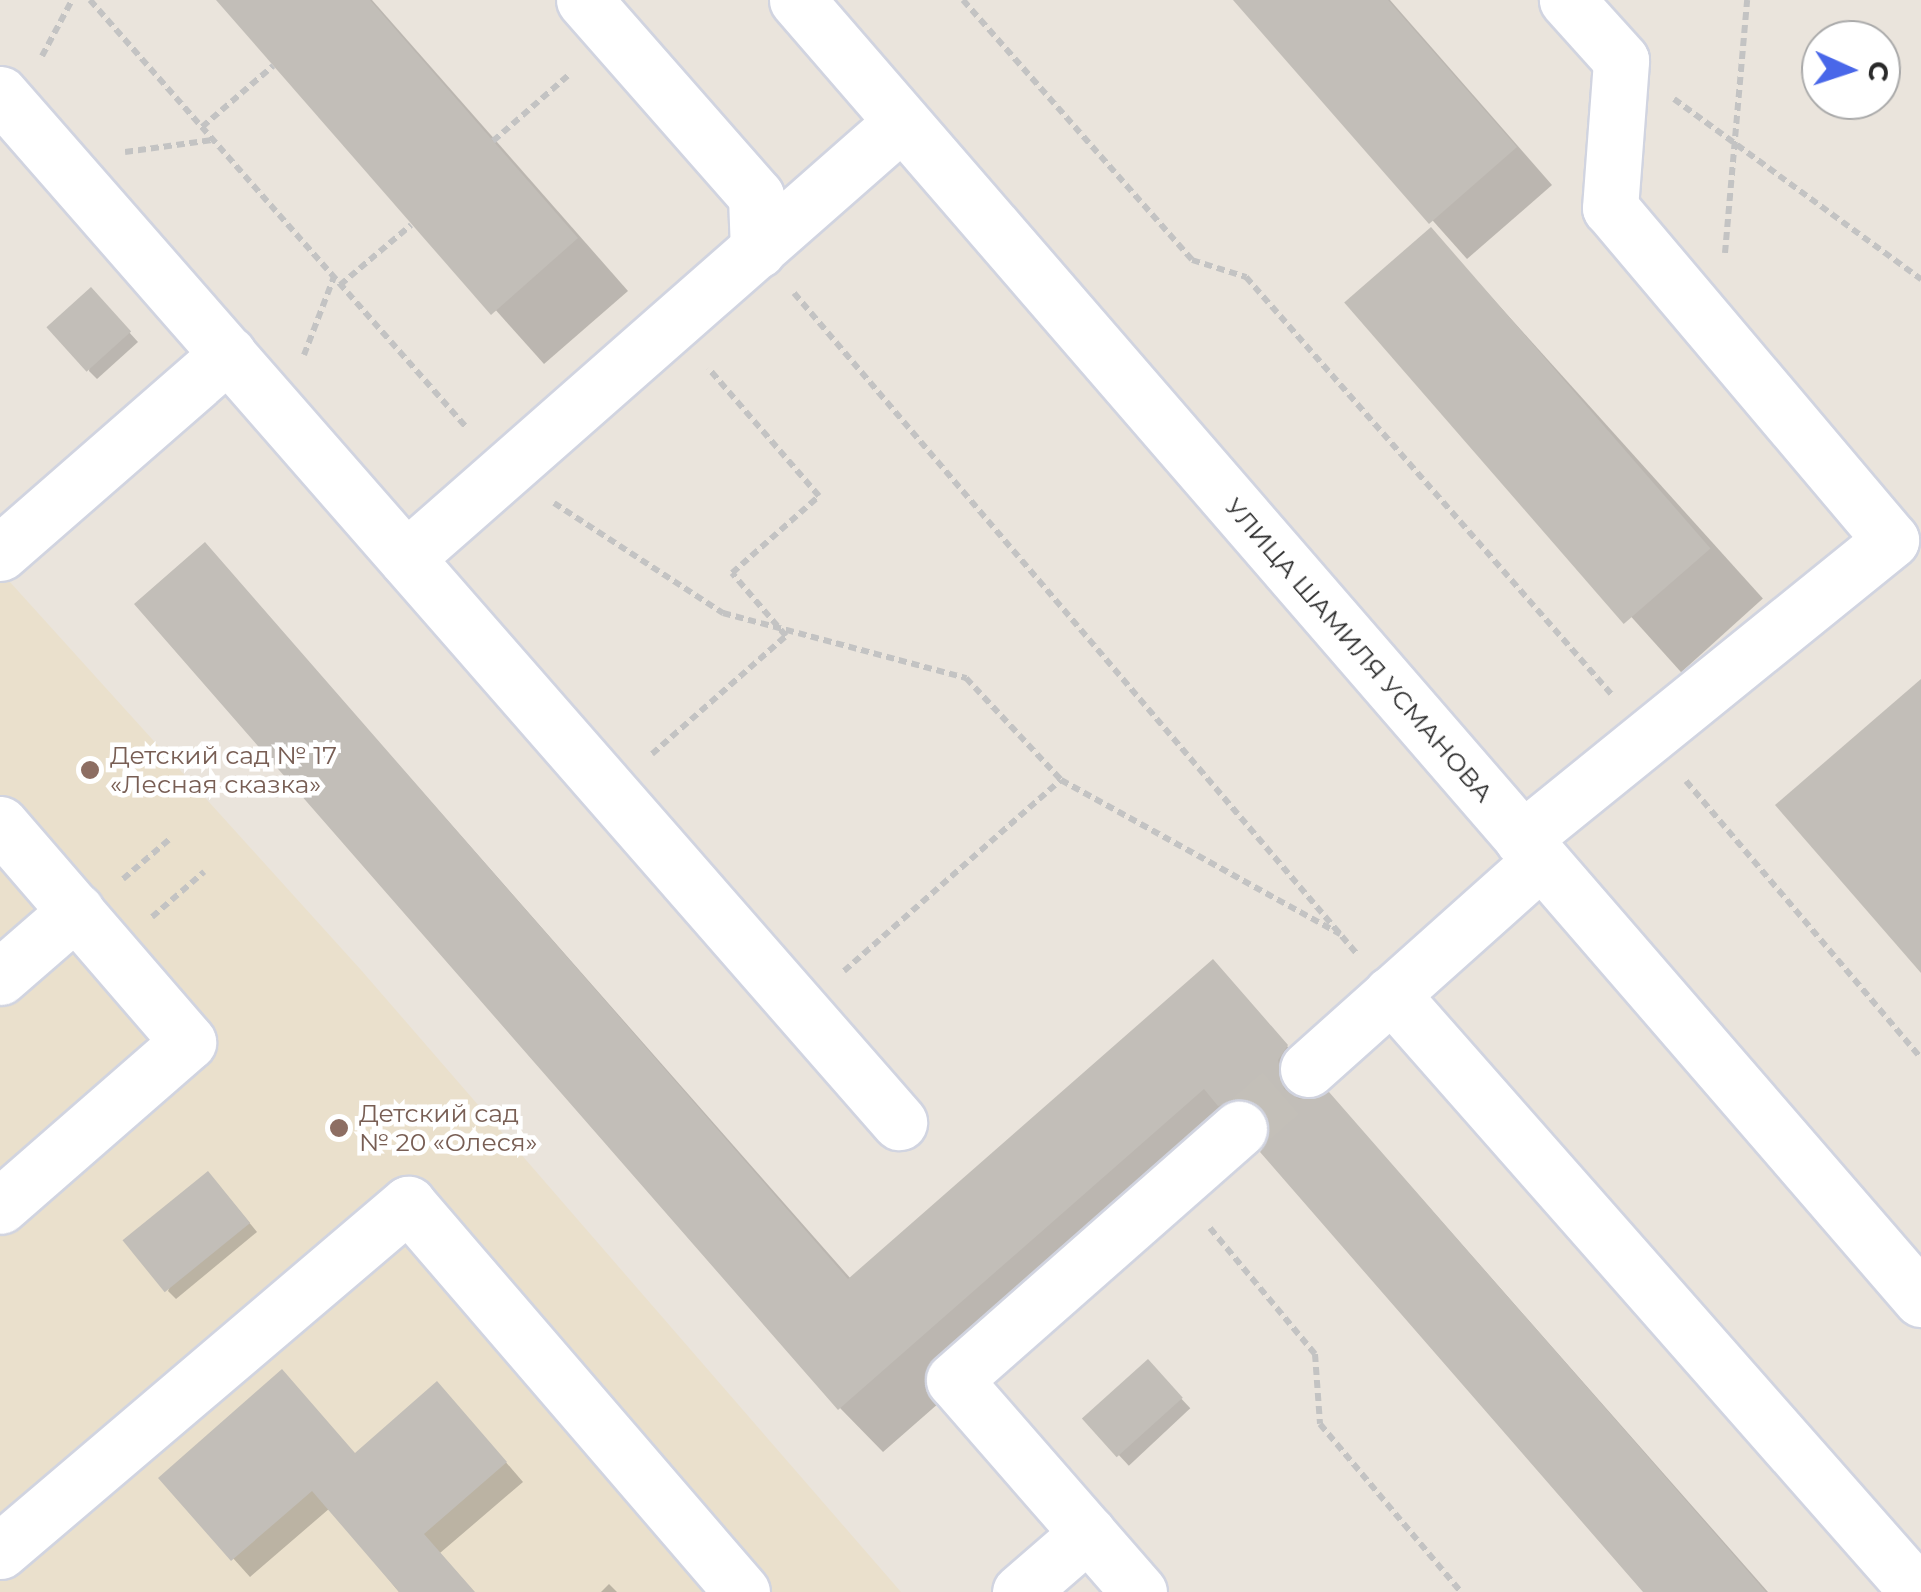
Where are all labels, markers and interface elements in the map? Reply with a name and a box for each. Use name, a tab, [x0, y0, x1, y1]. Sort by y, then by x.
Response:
north arrow	[1801, 20, 1901, 120]
text: С	[1861, 60, 1896, 82]
street label: УЛИЦА ШАМИЛЯ УСМАНОВА	[1219, 492, 1499, 808]
place label: Детский сад № 17 «Лесная сказка»	[110, 741, 337, 800]
marker: Детский сад № 17 «Лесная сказка»	[79, 759, 101, 781]
place label: Детский сад № 20 «Олеся»	[359, 1099, 538, 1158]
marker: Детский сад № 20 «Олеся»	[328, 1117, 350, 1139]

